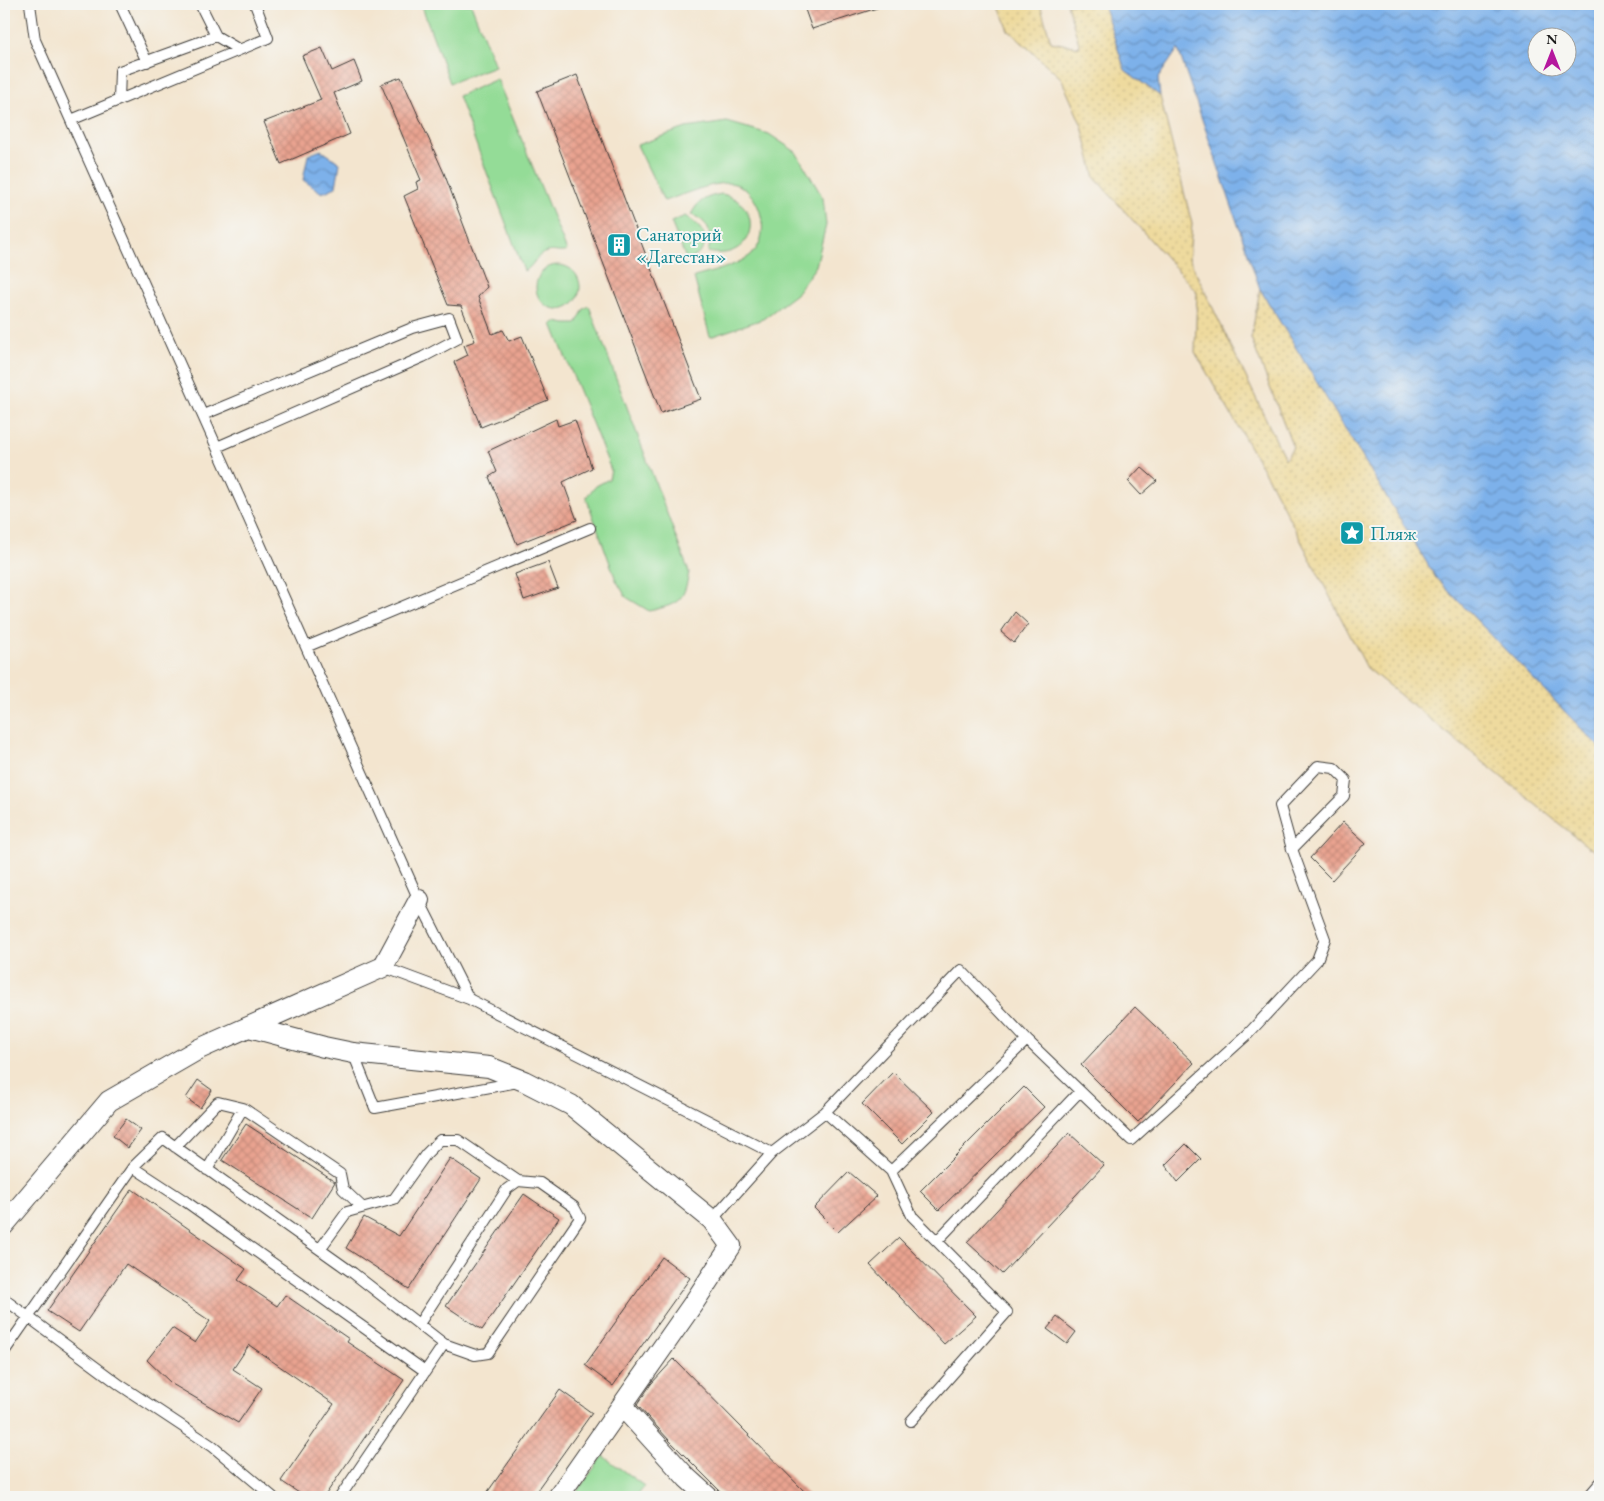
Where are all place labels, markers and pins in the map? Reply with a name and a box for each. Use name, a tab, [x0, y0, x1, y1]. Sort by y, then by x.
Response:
place label: Санаторий «Дагестан»	[636, 222, 727, 269]
building icon: Санаторий «Дагестан»	[606, 232, 632, 258]
place icon: Пляж	[1339, 520, 1365, 546]
place label: Пляж	[1370, 521, 1417, 546]

